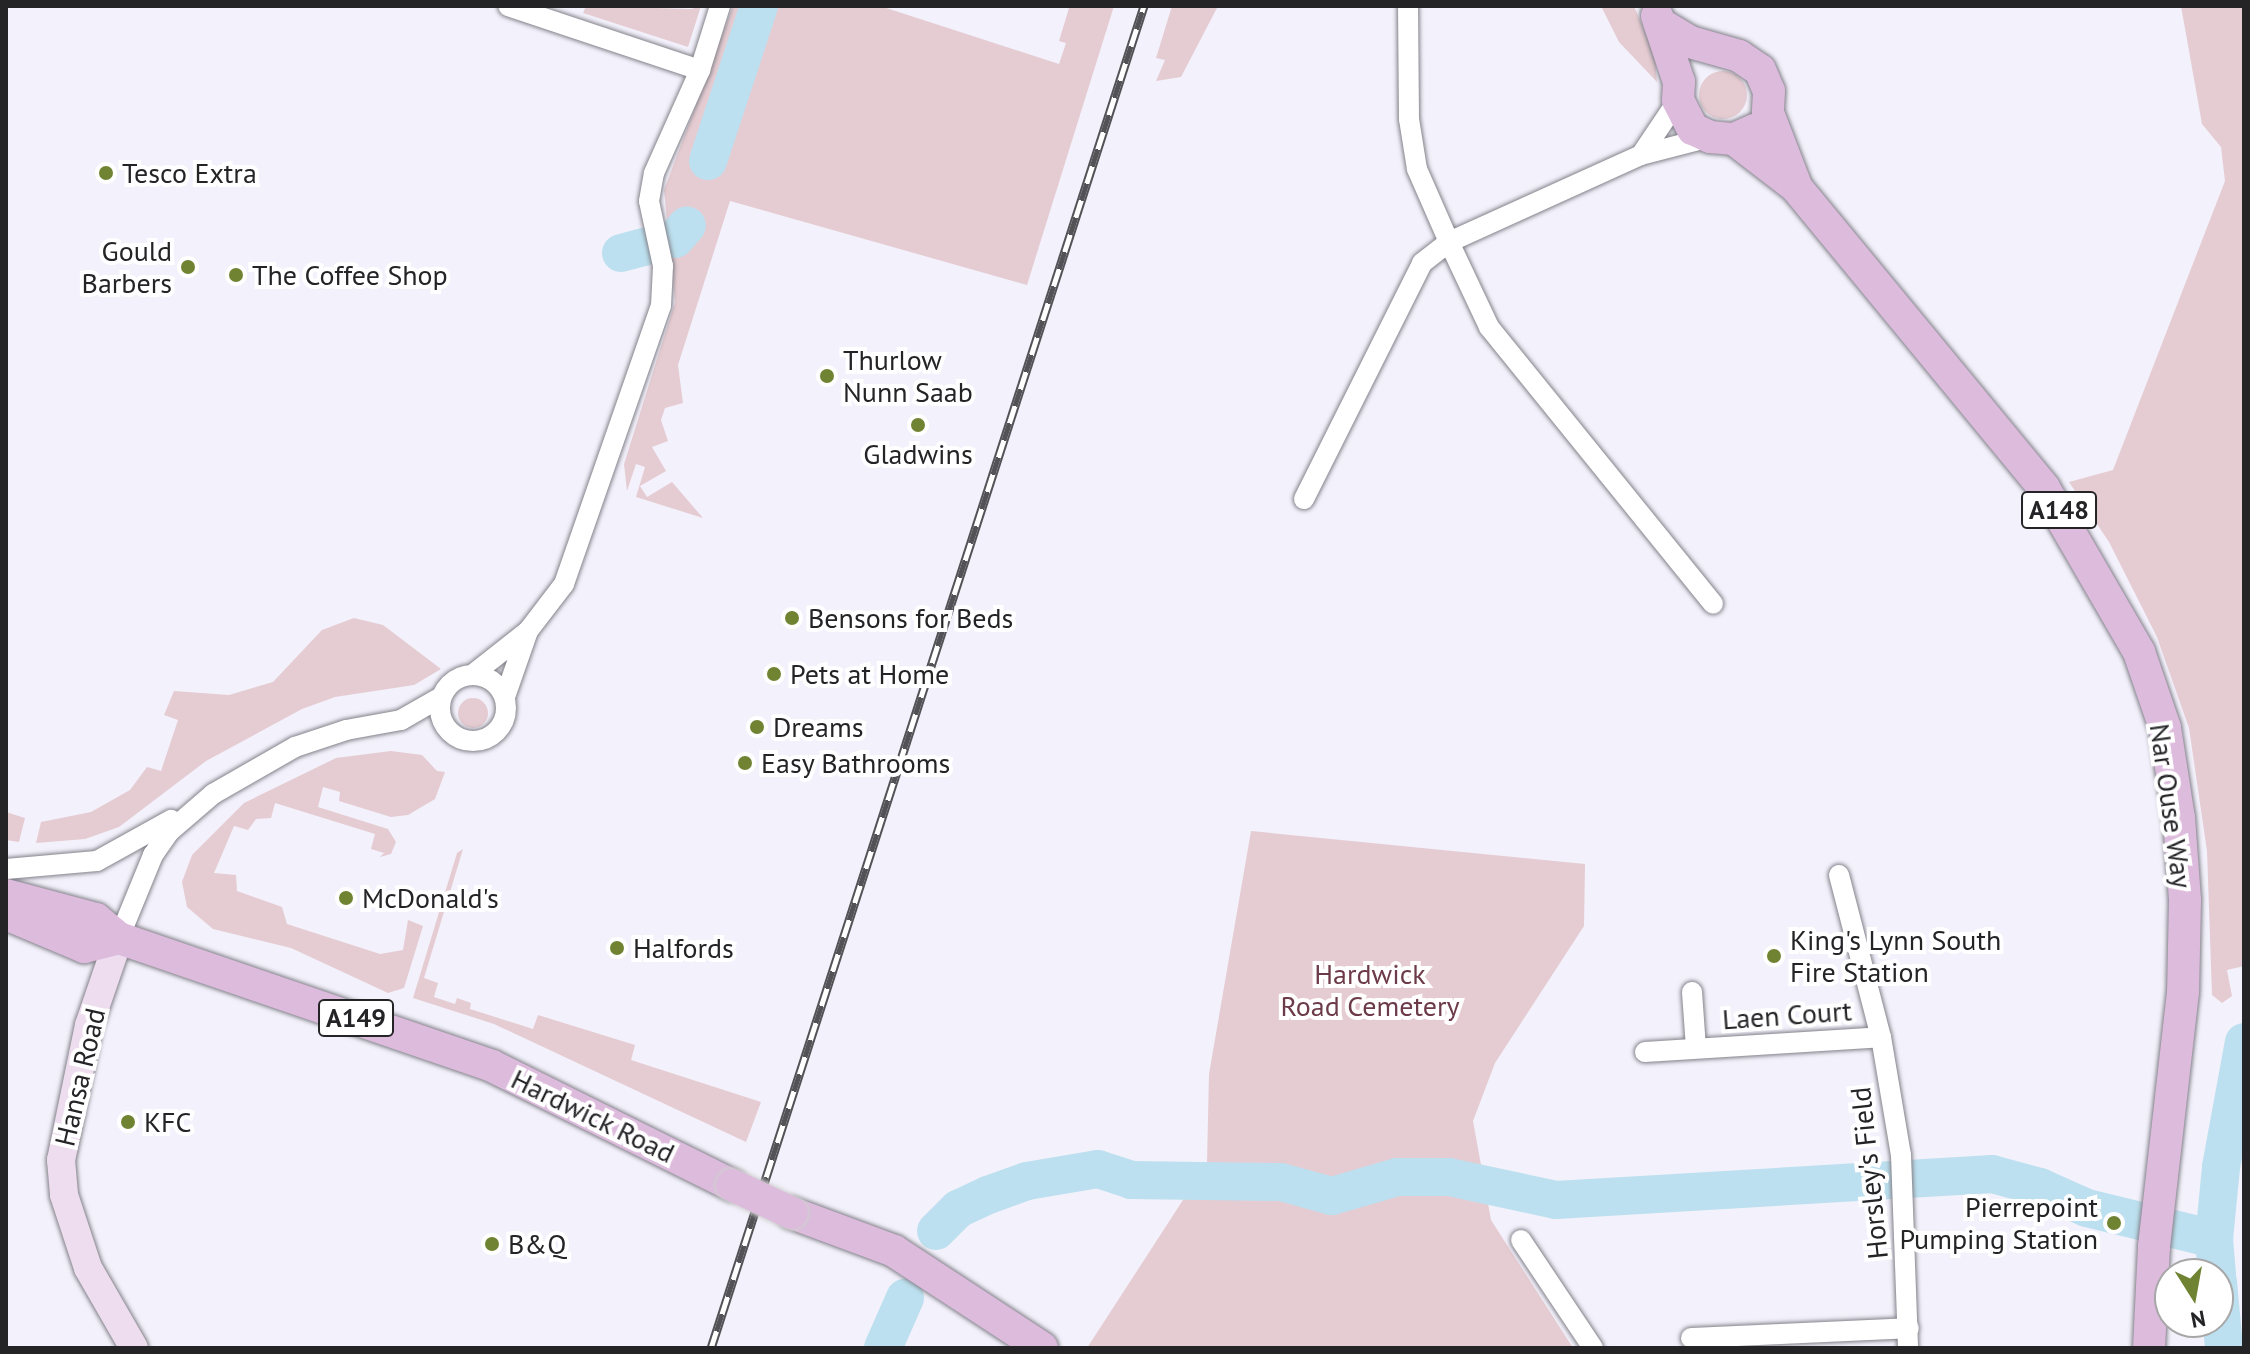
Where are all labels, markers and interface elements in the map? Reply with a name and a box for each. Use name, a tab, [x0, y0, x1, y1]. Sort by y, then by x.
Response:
place label: Tesco Extra	[122, 156, 257, 190]
marker: Tesco Extra	[97, 164, 115, 182]
place label: Gould Barbers	[82, 234, 172, 300]
marker: Gould Barbers	[179, 258, 197, 276]
place label: The Coffee Shop	[252, 258, 448, 292]
marker: The Coffee Shop	[227, 266, 245, 284]
place label: Thurlow Nunn Saab	[843, 343, 973, 409]
marker: Thurlow Nunn Saab	[818, 367, 836, 385]
marker: Gladwins	[909, 416, 927, 434]
place label: Gladwins	[863, 437, 973, 471]
road number: A148	[2021, 488, 2097, 532]
place label: Bensons for Beds	[808, 601, 1013, 635]
marker: Bensons for Beds	[783, 609, 801, 627]
place label: Pets at Home	[790, 657, 949, 691]
marker: Pets at Home	[765, 665, 783, 683]
place label: Dreams	[773, 710, 863, 744]
marker: Dreams	[748, 718, 766, 736]
street label: Nar Ouse Way	[2143, 721, 2199, 891]
place label: Easy Bathrooms	[761, 746, 951, 780]
marker: Easy Bathrooms	[736, 754, 754, 772]
place label: McDonald's	[362, 881, 499, 915]
marker: McDonald's	[337, 889, 355, 907]
place label: King's Lynn South Fire Station	[1790, 923, 2001, 989]
place label: Halfords	[633, 931, 734, 965]
marker: Halfords	[608, 939, 626, 957]
marker: King's Lynn South Fire Station	[1765, 947, 1783, 965]
park label: Hardwick Road Cemetery	[1281, 957, 1459, 1023]
street label: Laen Court	[1721, 994, 1853, 1036]
road number: A149	[318, 996, 394, 1040]
street label: Hansa Road	[48, 1005, 112, 1149]
street label: Hardwick Road	[506, 1062, 680, 1170]
street label: Horsley's Field	[1843, 1085, 1895, 1261]
place label: KFC	[144, 1105, 192, 1139]
marker: KFC	[119, 1113, 137, 1131]
place label: Pierrepoint Pumping Station	[1899, 1190, 2098, 1256]
marker: Pierrepoint Pumping Station	[2105, 1214, 2123, 1232]
place label: B&Q	[508, 1227, 566, 1261]
marker: B&Q	[483, 1235, 501, 1253]
north arrow	[2154, 1258, 2234, 1338]
text: N	[2188, 1304, 2208, 1335]

